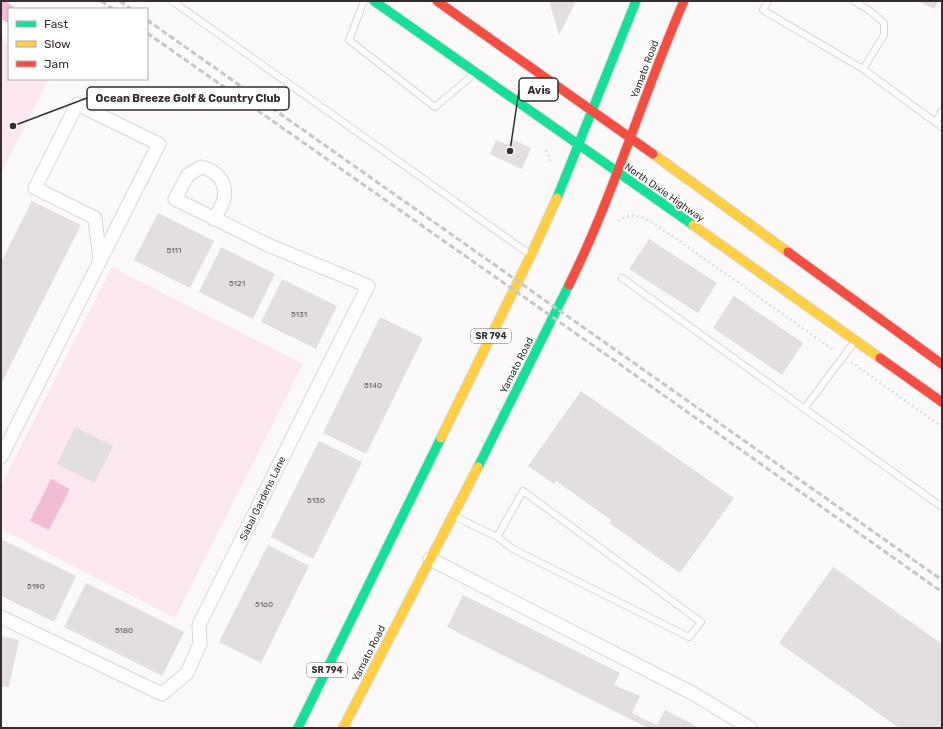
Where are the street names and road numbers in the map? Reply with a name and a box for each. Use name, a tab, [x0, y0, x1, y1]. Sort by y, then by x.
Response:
street label: Yamato Road	[628, 39, 662, 100]
street label: North Dixie Highway	[622, 161, 707, 225]
road number: SR 794	[471, 329, 511, 343]
street label: Yamato Road	[498, 335, 536, 395]
street label: Sabal Gardens Lane	[237, 454, 289, 542]
street label: Yamato Road	[350, 623, 388, 683]
road number: SR 794	[307, 663, 347, 677]

